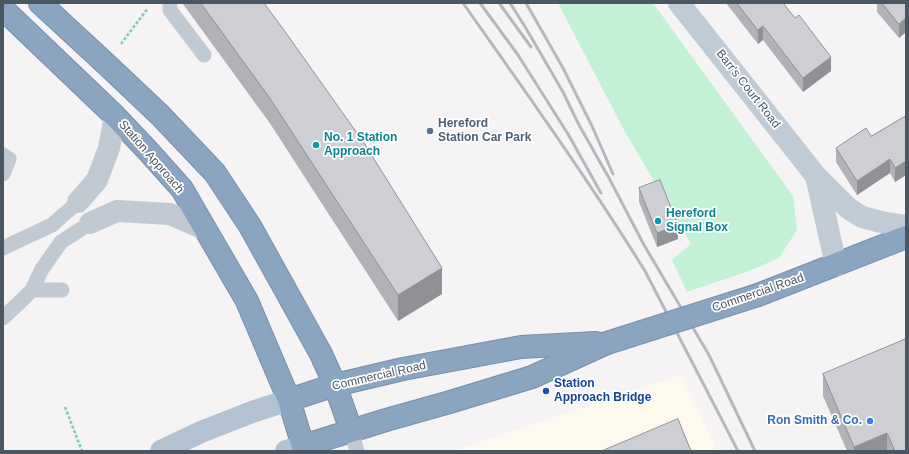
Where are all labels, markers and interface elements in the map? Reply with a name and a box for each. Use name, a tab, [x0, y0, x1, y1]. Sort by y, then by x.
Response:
street label: Barr's Court Road	[713, 47, 783, 131]
place label: Hereford Station Car Park	[438, 117, 531, 145]
street label: Station Approach	[115, 118, 187, 196]
marker: Hereford Station Car Park	[425, 126, 435, 136]
place label: No. 1 Station Approach	[324, 131, 397, 159]
marker: No. 1 Station Approach	[311, 140, 321, 150]
place label: Hereford Signal Box	[666, 207, 728, 235]
marker: Hereford Signal Box	[653, 216, 663, 226]
street label: Commercial Road	[710, 271, 806, 315]
street label: Commercial Road	[331, 358, 427, 394]
place label: Station Approach Bridge	[554, 377, 651, 405]
marker: Station Approach Bridge	[541, 386, 551, 396]
place label: Ron Smith & Co.	[767, 414, 862, 428]
marker: Ron Smith & Co.	[865, 416, 875, 426]

